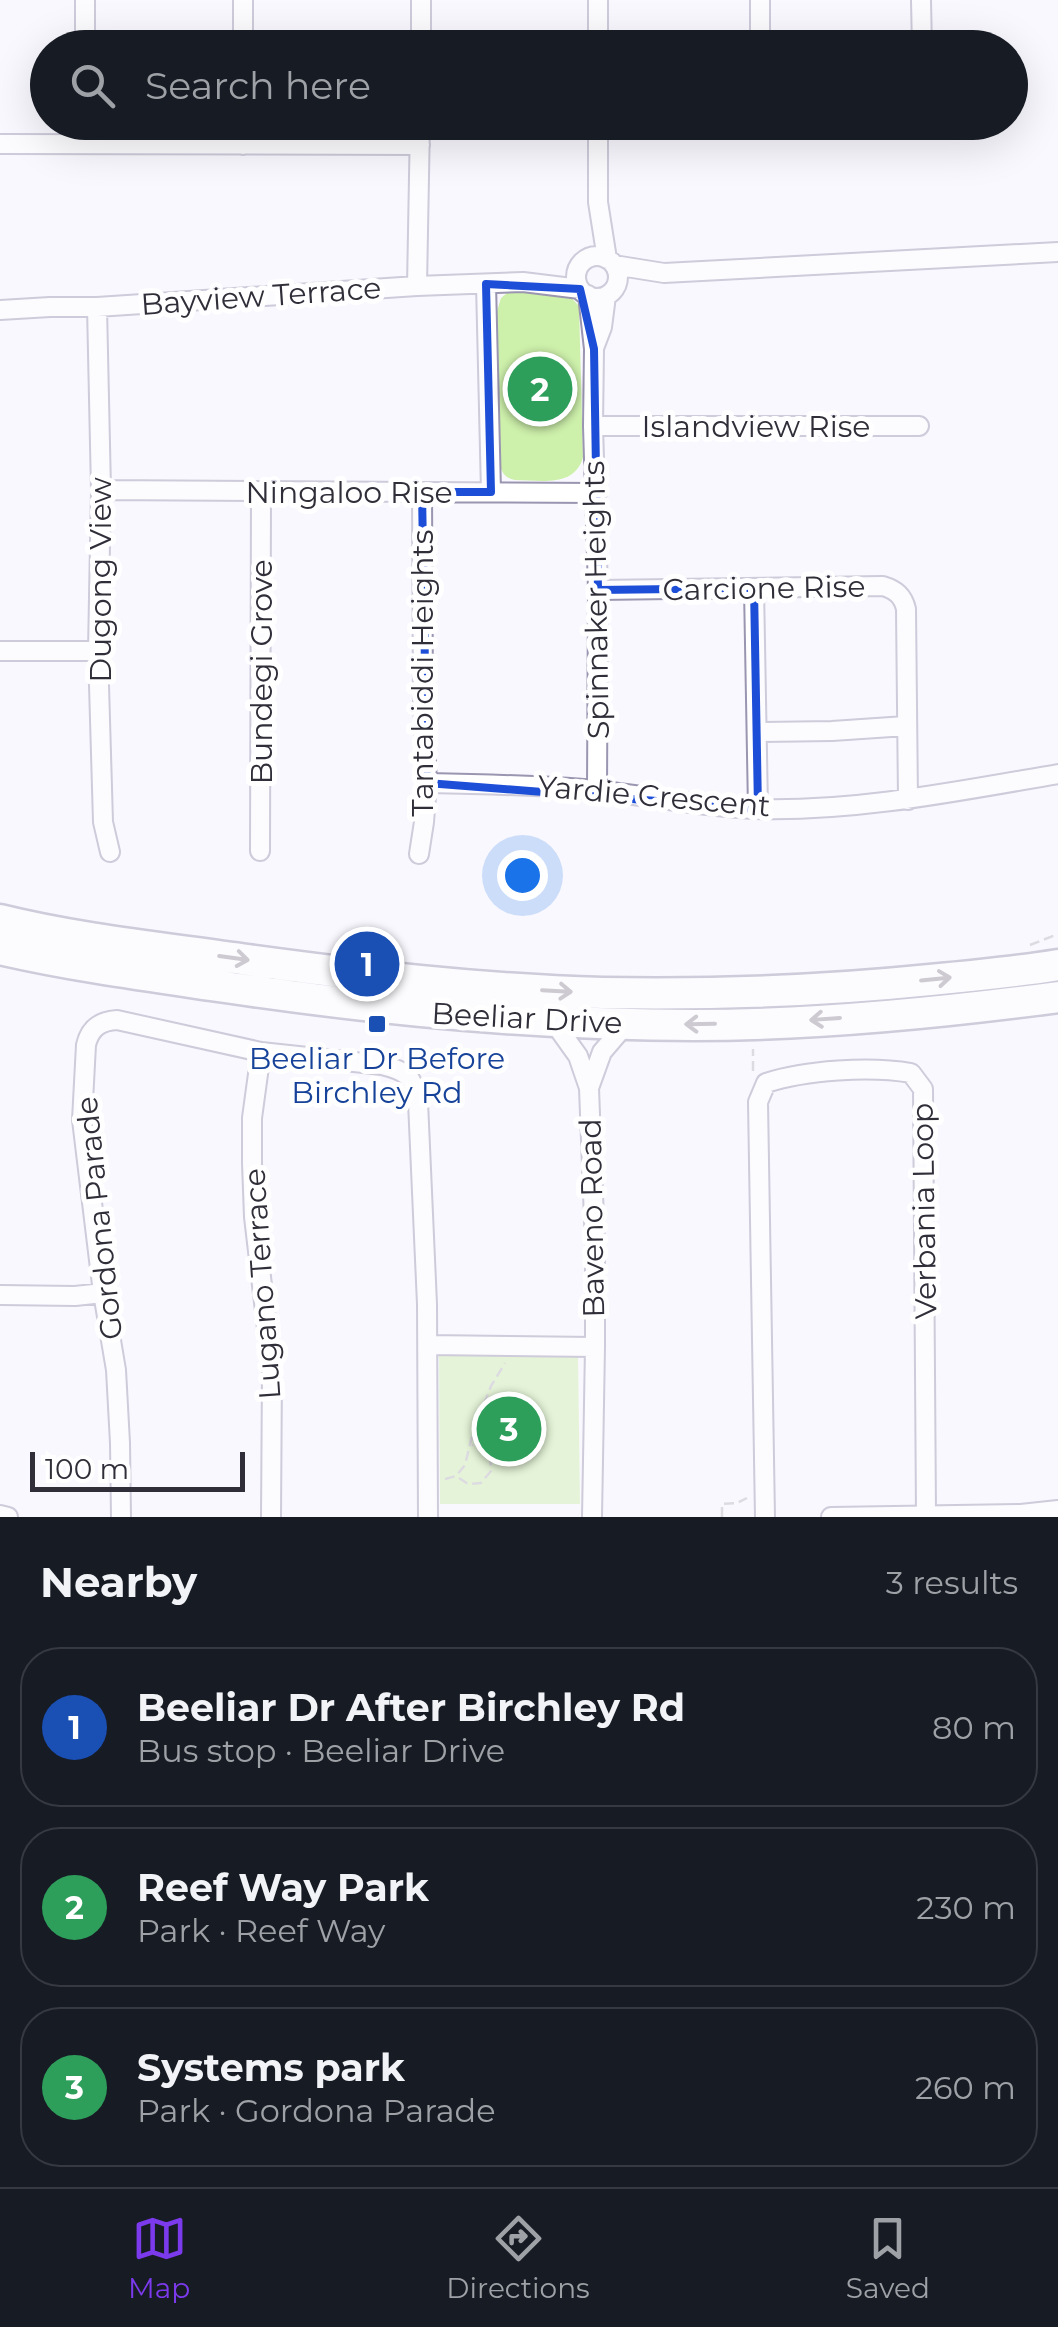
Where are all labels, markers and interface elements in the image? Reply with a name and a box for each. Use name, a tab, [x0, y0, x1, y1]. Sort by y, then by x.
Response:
search box	[30, 30, 1028, 140]
icon: search	[65, 58, 120, 113]
text: Search here	[145, 62, 371, 109]
street label: Bayview Terrace	[140, 269, 382, 323]
pin: 2	[508, 352, 572, 426]
street label: Islandview Rise	[642, 408, 871, 445]
street label: Spinnaker Heights	[575, 460, 617, 740]
street label: Ningaloo Rise	[245, 474, 453, 511]
street label: Dugong View	[82, 477, 119, 683]
street label: Tantabiddi Heights	[404, 530, 441, 816]
street label: Bundegi Grove	[243, 559, 280, 785]
street label: Carcione Rise	[662, 568, 866, 608]
street label: Yardie Crescent	[536, 767, 772, 825]
your location	[497, 850, 548, 901]
pin: 1	[334, 926, 400, 1002]
one-way arrow	[218, 949, 250, 967]
one-way arrow	[920, 970, 952, 989]
one-way arrow	[541, 982, 573, 1001]
street label: Beeliar Drive	[431, 995, 623, 1041]
one-way arrow	[810, 1010, 842, 1029]
marker: Beeliar Dr Before Birchley Rd	[366, 1013, 388, 1035]
one-way arrow	[684, 1015, 716, 1034]
place label: Beeliar Dr Before Birchley Rd	[249, 1040, 505, 1111]
street label: Gordona Parade	[68, 1095, 130, 1341]
street label: Verbania Loop	[904, 1102, 944, 1320]
street label: Baveno Road	[572, 1118, 612, 1318]
street label: Lugano Terrace	[235, 1167, 289, 1401]
pin: 3	[476, 1392, 542, 1466]
scale bar	[30, 1447, 245, 1492]
text: 100 m	[45, 1452, 129, 1486]
text: Nearby	[40, 1556, 197, 1608]
text: 3 results	[886, 1563, 1018, 1602]
text: Beeliar Dr After Birchley Rd	[137, 1684, 685, 1731]
text: 1	[68, 1708, 81, 1747]
text: 80 m	[932, 1708, 1016, 1747]
text: Bus stop · Beeliar Drive	[137, 1731, 505, 1770]
text: Reef Way Park	[137, 1864, 429, 1911]
text: 2	[65, 1888, 84, 1927]
text: 230 m	[916, 1888, 1016, 1927]
text: Park · Reef Way	[137, 1911, 385, 1950]
text: Systems park	[137, 2044, 405, 2091]
text: 3	[65, 2068, 84, 2107]
text: 260 m	[915, 2068, 1016, 2107]
text: Park · Gordona Parade	[137, 2091, 496, 2130]
tab: Map	[128, 2211, 190, 2305]
tab: Directions	[446, 2211, 590, 2305]
tab: Saved	[846, 2211, 930, 2305]

